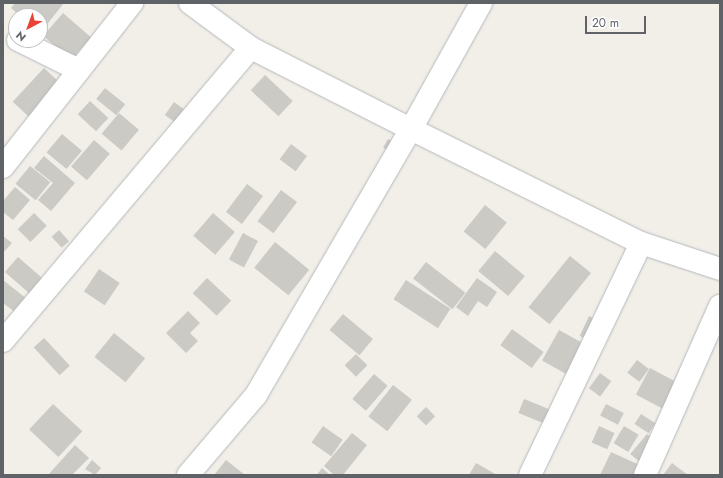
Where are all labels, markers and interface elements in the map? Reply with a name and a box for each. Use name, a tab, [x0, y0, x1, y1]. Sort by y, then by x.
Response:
north arrow	[8, 8, 48, 48]
scale bar	[587, 8, 648, 34]
text: 20 m	[592, 14, 619, 32]
text: N	[12, 27, 29, 45]

